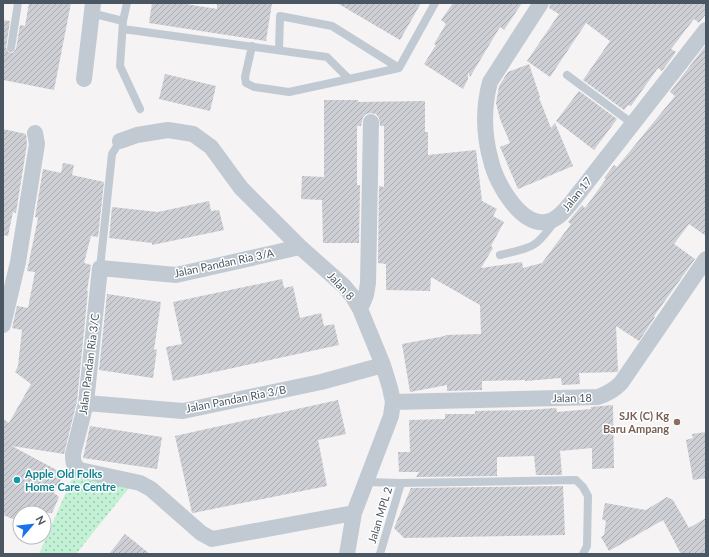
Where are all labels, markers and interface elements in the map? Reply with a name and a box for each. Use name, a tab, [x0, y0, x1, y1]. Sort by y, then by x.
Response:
street label: Jalan 17	[559, 174, 594, 213]
street label: Jalan Pandan Ria 3/A	[173, 245, 275, 279]
street label: Jalan 8	[325, 269, 357, 302]
street label: Jalan Pandan Ria 3/C	[76, 312, 101, 415]
street label: Jalan Pandan Ria 3/B	[185, 382, 287, 415]
street label: Jalan 18	[552, 391, 592, 404]
place label: SJK (C) Kg Baru Ampang	[603, 409, 669, 435]
marker: SJK (C) Kg Baru Ampang	[672, 417, 682, 427]
place label: Apple Old Folks Home Care Centre	[24, 467, 116, 493]
marker: Apple Old Folks Home Care Centre	[12, 475, 22, 485]
street label: Jalan MPL 2	[365, 485, 394, 545]
north arrow	[12, 505, 52, 545]
text: N	[34, 513, 49, 527]

